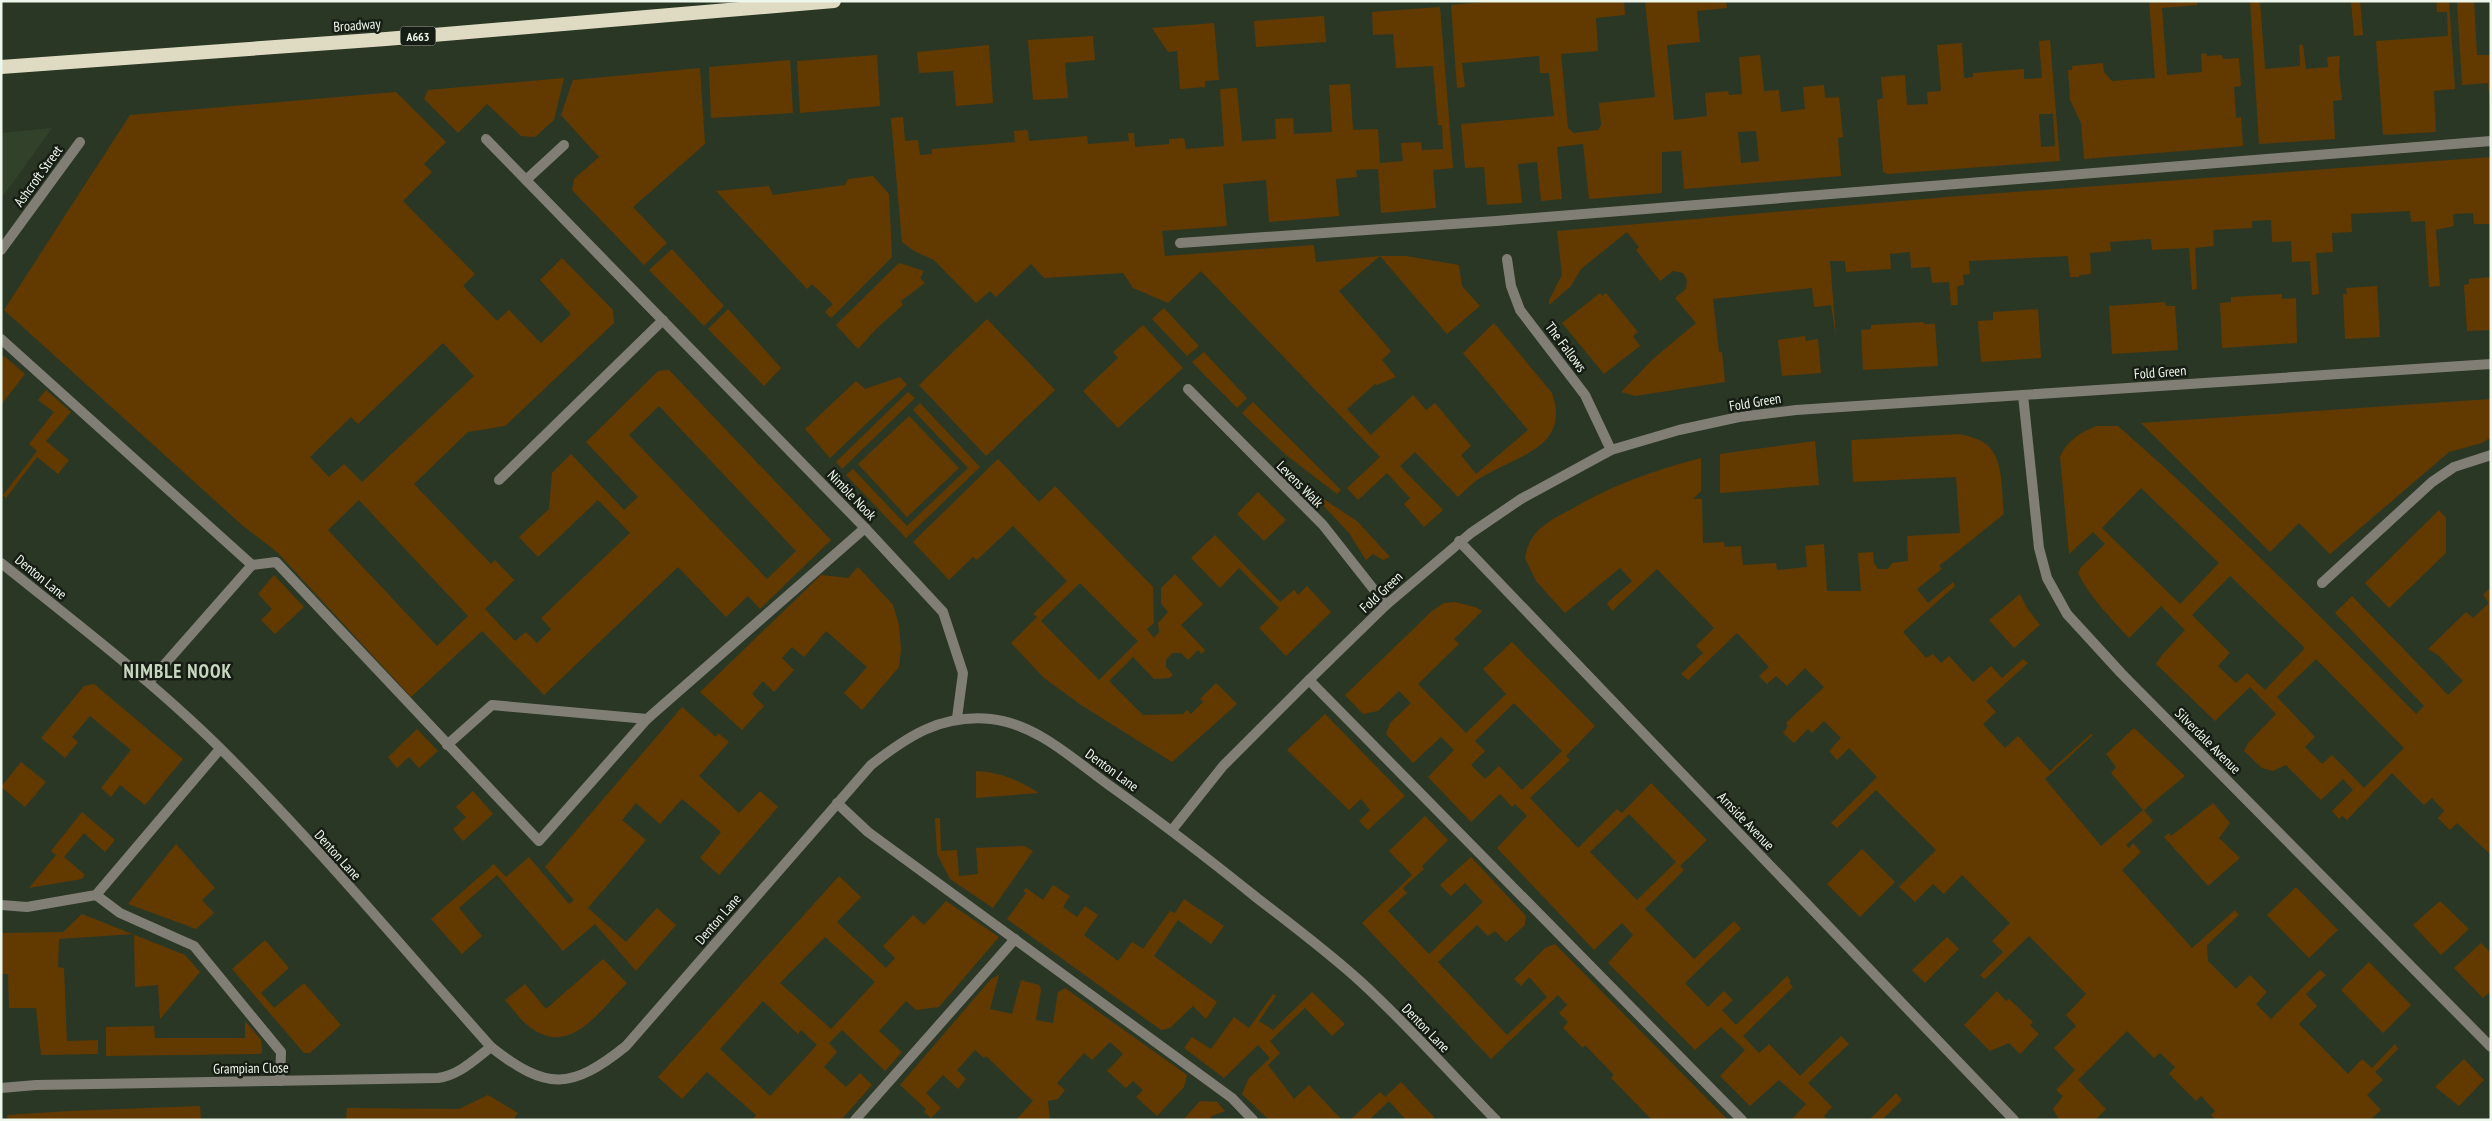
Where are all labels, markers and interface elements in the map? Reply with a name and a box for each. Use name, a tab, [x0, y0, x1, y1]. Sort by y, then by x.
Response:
street label: Broadway	[333, 14, 382, 36]
road number: A663	[400, 27, 436, 46]
street label: Ashcroft Street	[10, 142, 66, 210]
street label: The Fallows	[1541, 318, 1591, 376]
street label: Fold Green	[2133, 361, 2187, 383]
street label: Fold Green	[1728, 389, 1782, 415]
street label: Levens Walk	[1273, 457, 1328, 512]
street label: Nimble Nook	[824, 466, 881, 524]
street label: Denton Lane	[12, 551, 71, 603]
street label: Fold Green	[1356, 568, 1406, 616]
district label: NIMBLE NOOK	[124, 659, 232, 683]
street label: Silverdale Avenue	[2171, 704, 2245, 778]
street label: Denton Lane	[1082, 745, 1142, 795]
street label: Arnside Avenue	[1714, 788, 1778, 854]
street label: Denton Lane	[311, 826, 365, 884]
street label: Denton Lane	[691, 890, 745, 948]
street label: Denton Lane	[1398, 1000, 1454, 1056]
street label: Grampian Close	[213, 1058, 289, 1078]

